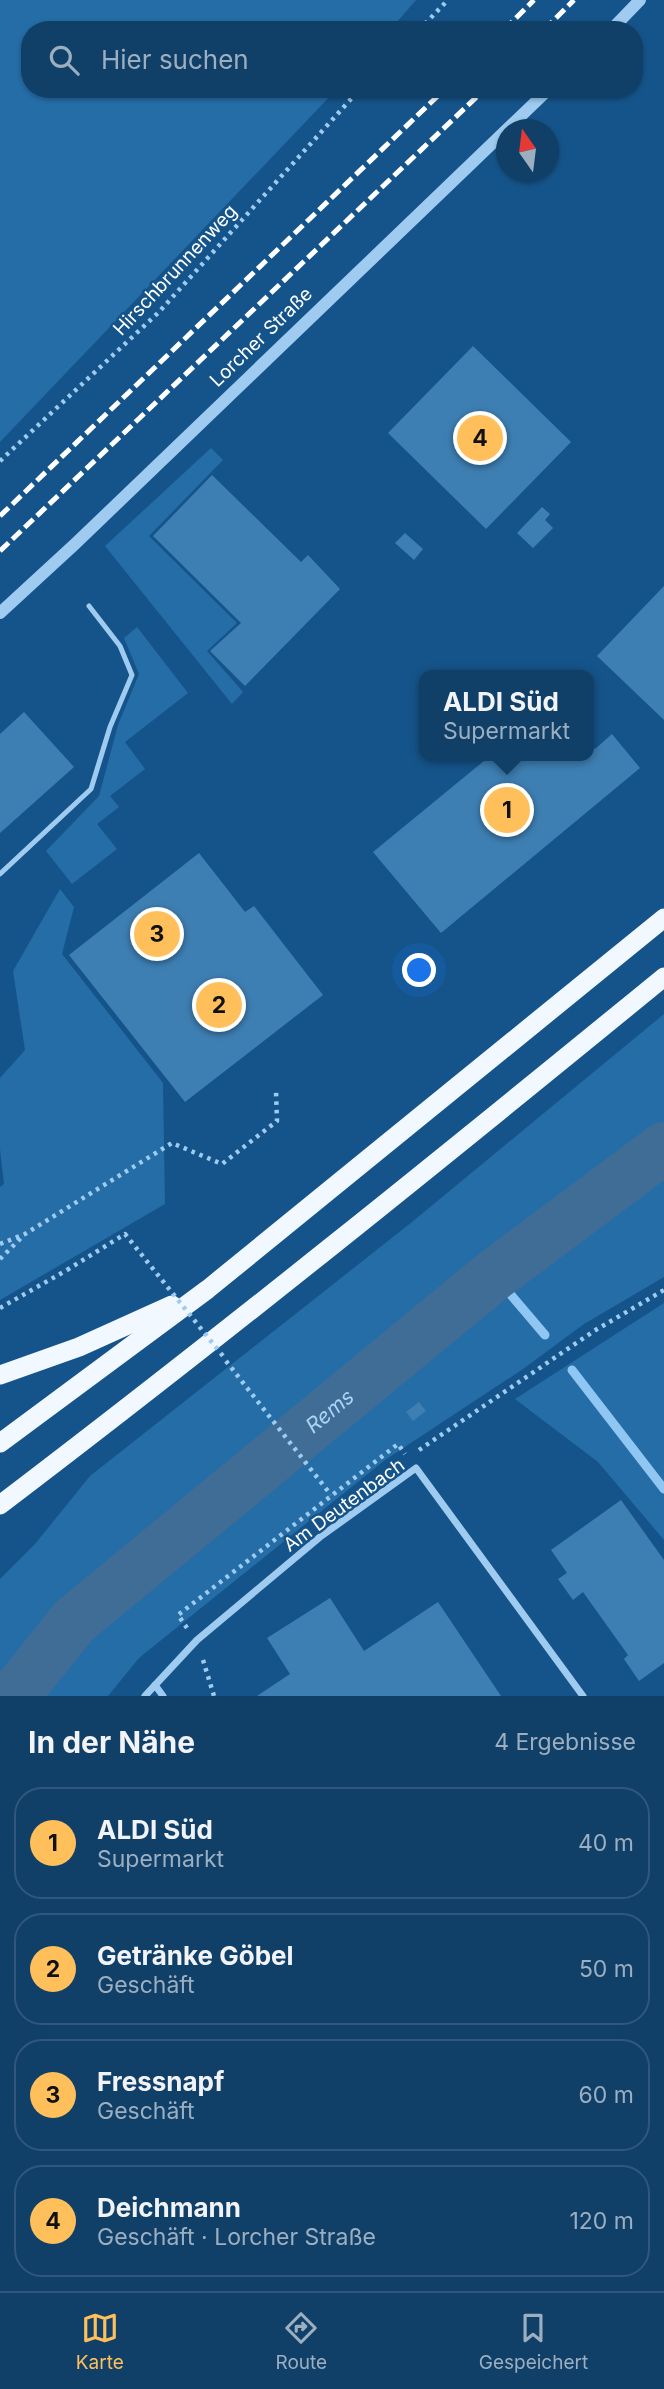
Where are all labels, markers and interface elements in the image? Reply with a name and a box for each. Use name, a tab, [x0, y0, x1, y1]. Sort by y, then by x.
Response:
search box	[21, 21, 643, 98]
icon: search	[45, 41, 83, 79]
text: Hier suchen	[101, 44, 249, 75]
north arrow	[496, 119, 559, 182]
street label: Hirschbrunnenweg	[108, 200, 242, 340]
street label: Lorcher Straße	[205, 282, 317, 392]
pin: 4	[457, 412, 503, 464]
popup	[419, 670, 594, 761]
text: ALDI Süd	[443, 686, 559, 717]
text: Supermarkt	[443, 717, 570, 745]
pin: 1	[484, 784, 530, 836]
pin: 3	[134, 908, 180, 960]
your location	[402, 953, 436, 987]
pin: 2	[196, 979, 242, 1031]
water label: Rems	[300, 1383, 359, 1438]
street label: Am Deutenbach	[279, 1453, 409, 1557]
text: In der Nähe	[28, 1724, 195, 1760]
text: 4 Ergebnisse	[494, 1728, 636, 1756]
text: ALDI Süd	[97, 1814, 213, 1845]
text: 1	[48, 1829, 58, 1857]
text: 40 m	[578, 1829, 634, 1857]
text: Supermarkt	[97, 1845, 224, 1873]
text: Getränke Göbel	[97, 1940, 294, 1971]
text: 2	[46, 1955, 60, 1983]
text: 50 m	[579, 1955, 634, 1983]
text: Geschäft	[97, 1971, 195, 1999]
text: Fressnapf	[97, 2066, 224, 2097]
text: 3	[46, 2081, 60, 2109]
text: 60 m	[579, 2081, 634, 2109]
text: Geschäft	[97, 2097, 195, 2125]
text: Deichmann	[97, 2192, 241, 2223]
text: 4	[45, 2207, 61, 2235]
text: 120 m	[569, 2207, 634, 2235]
text: Geschäft · Lorcher Straße	[97, 2223, 376, 2251]
tab: Karte	[76, 2309, 124, 2374]
tab: Route	[275, 2309, 327, 2374]
tab: Gespeichert	[479, 2309, 588, 2374]

